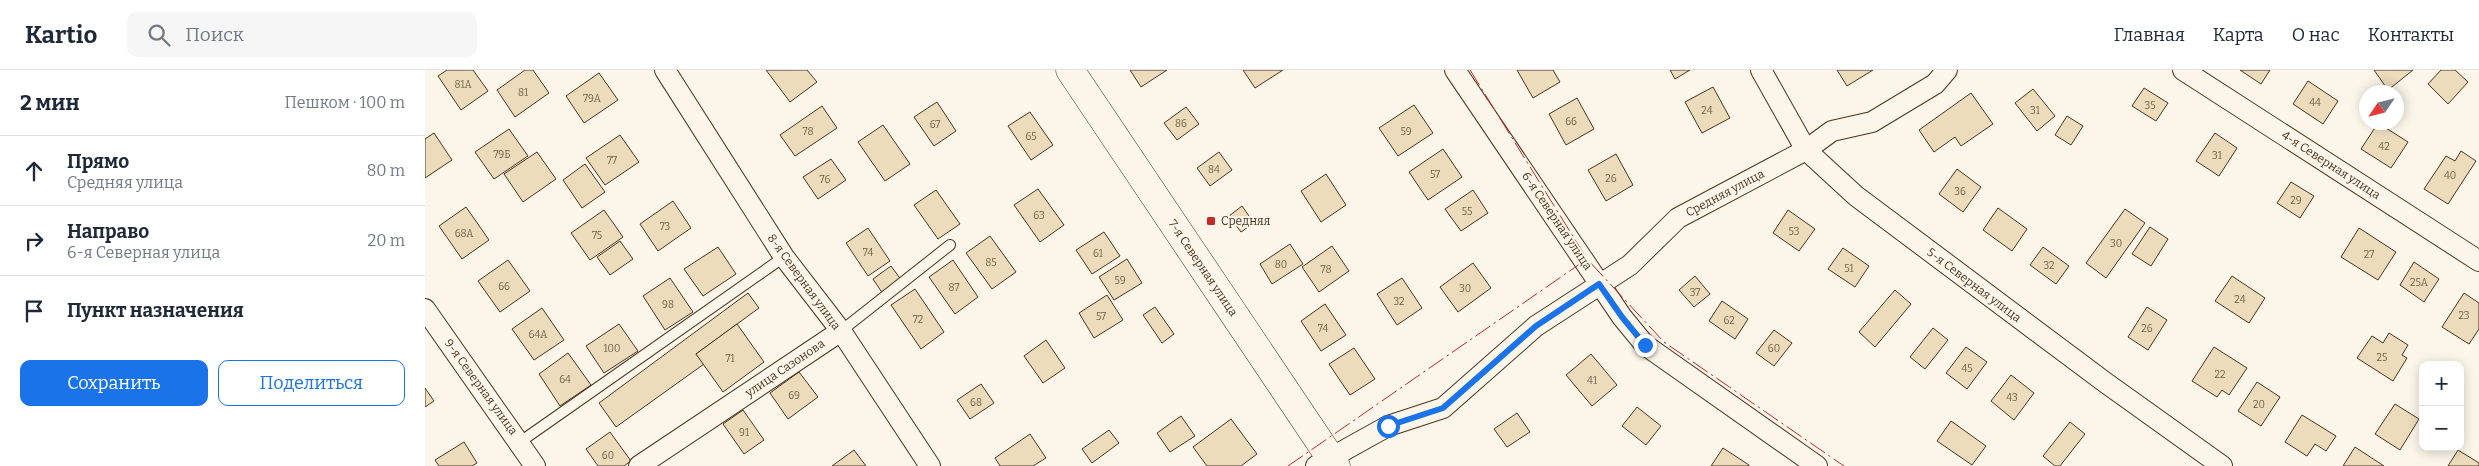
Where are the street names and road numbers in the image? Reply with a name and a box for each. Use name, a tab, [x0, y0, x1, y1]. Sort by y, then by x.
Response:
street label: 4-я Северная улица	[2279, 128, 2383, 202]
street label: Средняя улица	[1683, 166, 1767, 220]
street label: 6-я Северная улица	[1519, 169, 1595, 273]
street label: 7-я Северная улица	[1165, 217, 1241, 319]
street label: 8-я Северная улица	[765, 231, 844, 333]
street label: 5-я Северная улица	[1924, 245, 2024, 325]
street label: 9-я Северная улица	[442, 336, 521, 438]
street label: улица Сазонова	[742, 336, 828, 400]

